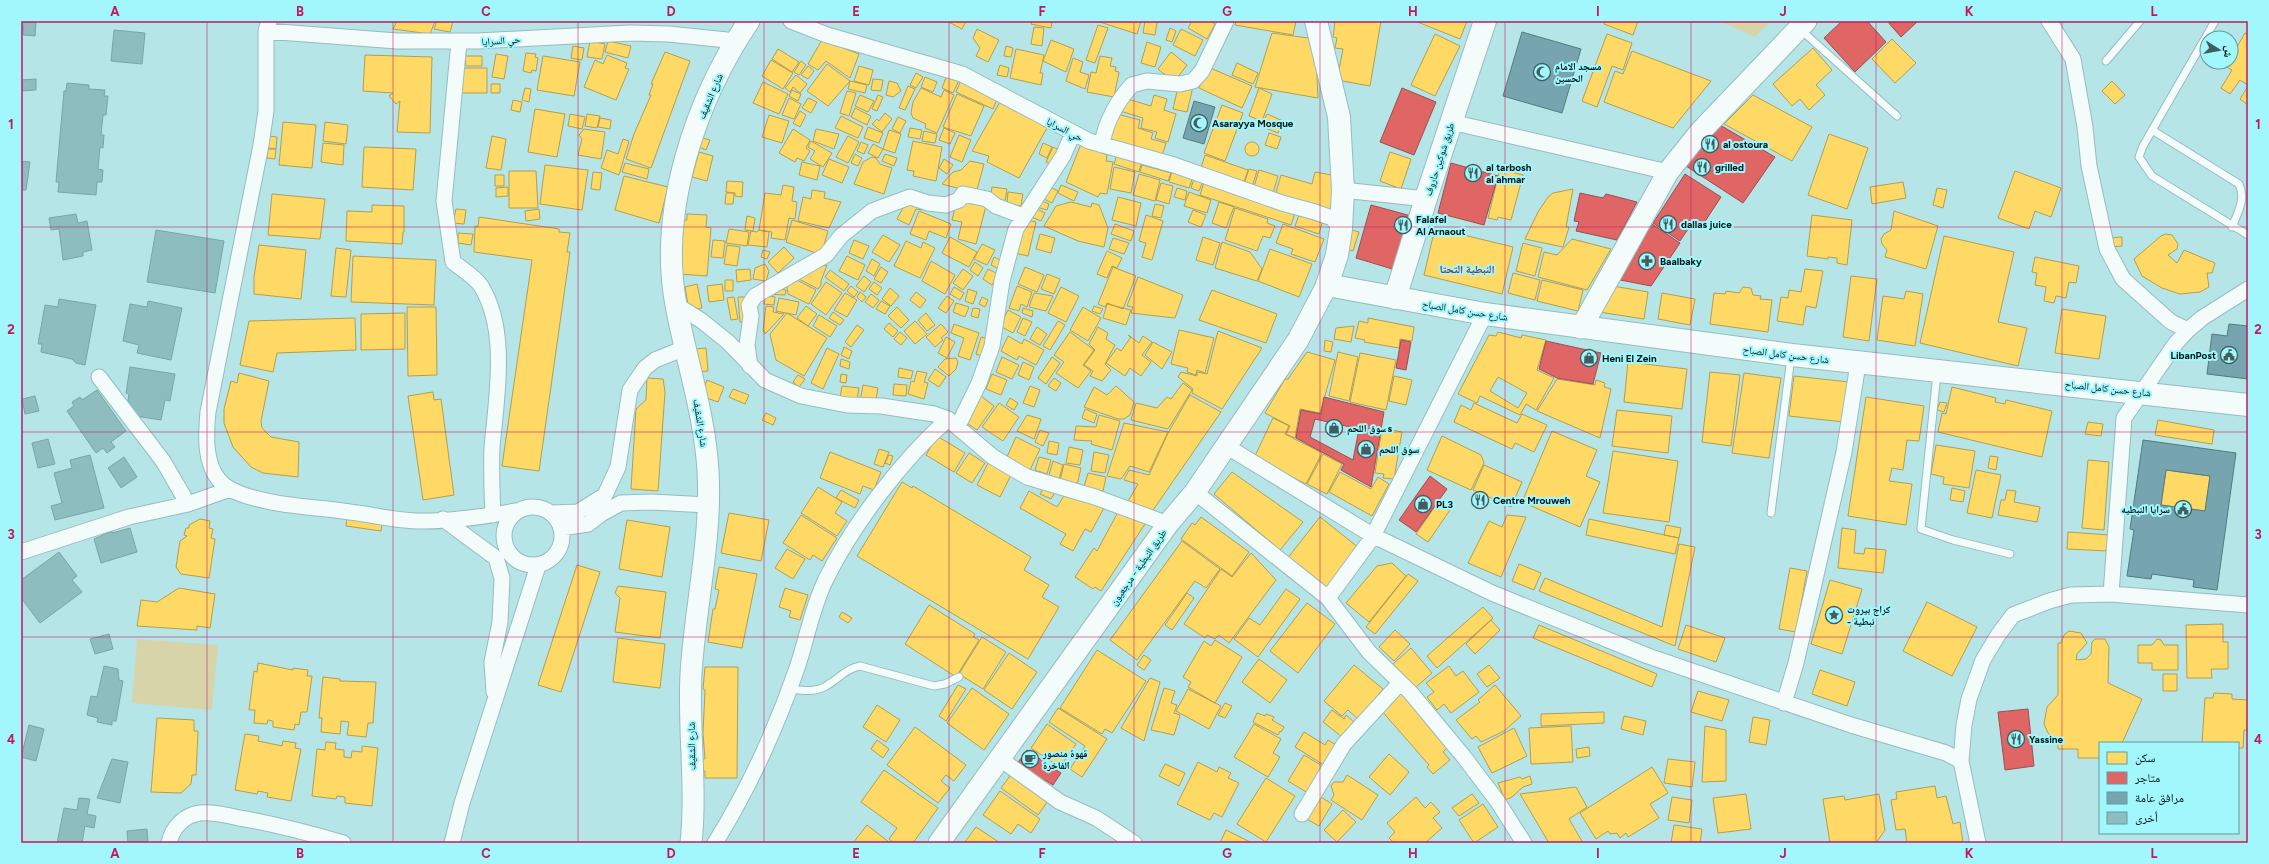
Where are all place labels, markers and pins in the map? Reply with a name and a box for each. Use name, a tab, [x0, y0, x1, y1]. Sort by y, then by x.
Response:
place label: مسجد الامام الحسين	[1555, 60, 1602, 85]
mosque icon: مسجد الامام الحسين	[1532, 62, 1552, 82]
mosque icon: Asarayya Mosque	[1189, 113, 1209, 133]
place label: Asarayya Mosque	[1212, 117, 1294, 130]
restaurant icon: al ostoura	[1700, 134, 1720, 154]
place label: al ostoura	[1723, 138, 1768, 151]
restaurant icon: grilled	[1692, 157, 1712, 177]
place label: al tarbosh al ahmar	[1486, 161, 1532, 186]
place label: grilled	[1715, 161, 1744, 174]
restaurant icon: al tarbosh al ahmar	[1463, 163, 1483, 183]
place label: Falafel Al Arnaout	[1416, 213, 1465, 238]
restaurant icon: dallas juice	[1658, 214, 1678, 234]
restaurant icon: Falafel Al Arnaout	[1393, 215, 1413, 235]
place label: dallas juice	[1681, 218, 1732, 231]
pharmacy icon: Baalbaky	[1637, 251, 1657, 271]
place label: Baalbaky	[1660, 255, 1702, 268]
public building icon: LibanPost	[2219, 345, 2239, 365]
shop icon: Heni El Zein	[1579, 348, 1599, 368]
place label: LibanPost	[2171, 349, 2216, 362]
place label: Heni El Zein	[1602, 352, 1657, 365]
shop icon: سوق اللحمs	[1324, 418, 1344, 438]
place label: سوق اللحمs	[1347, 422, 1392, 436]
shop icon: سوق اللحم	[1356, 439, 1376, 459]
place label: سوق اللحم	[1379, 443, 1419, 457]
restaurant icon: Centre Mrouweh	[1470, 490, 1490, 510]
shop icon: PL3	[1413, 494, 1433, 514]
place label: Centre Mrouweh	[1493, 494, 1571, 507]
place label: PL3	[1436, 498, 1453, 511]
public building icon: سرايا النبطيه	[2173, 499, 2193, 519]
place label: سرايا النبطيه	[2121, 503, 2170, 516]
place label: كراج بيروت - نبطية	[1847, 603, 1891, 628]
place icon: كراج بيروت - نبطية	[1824, 605, 1844, 625]
restaurant icon: Yassine	[2006, 729, 2026, 749]
place label: Yassine	[2029, 733, 2064, 746]
place label: قهوة منصور الفاخرة	[1042, 747, 1088, 772]
cafe icon: قهوة منصور الفاخرة	[1020, 749, 1040, 769]

